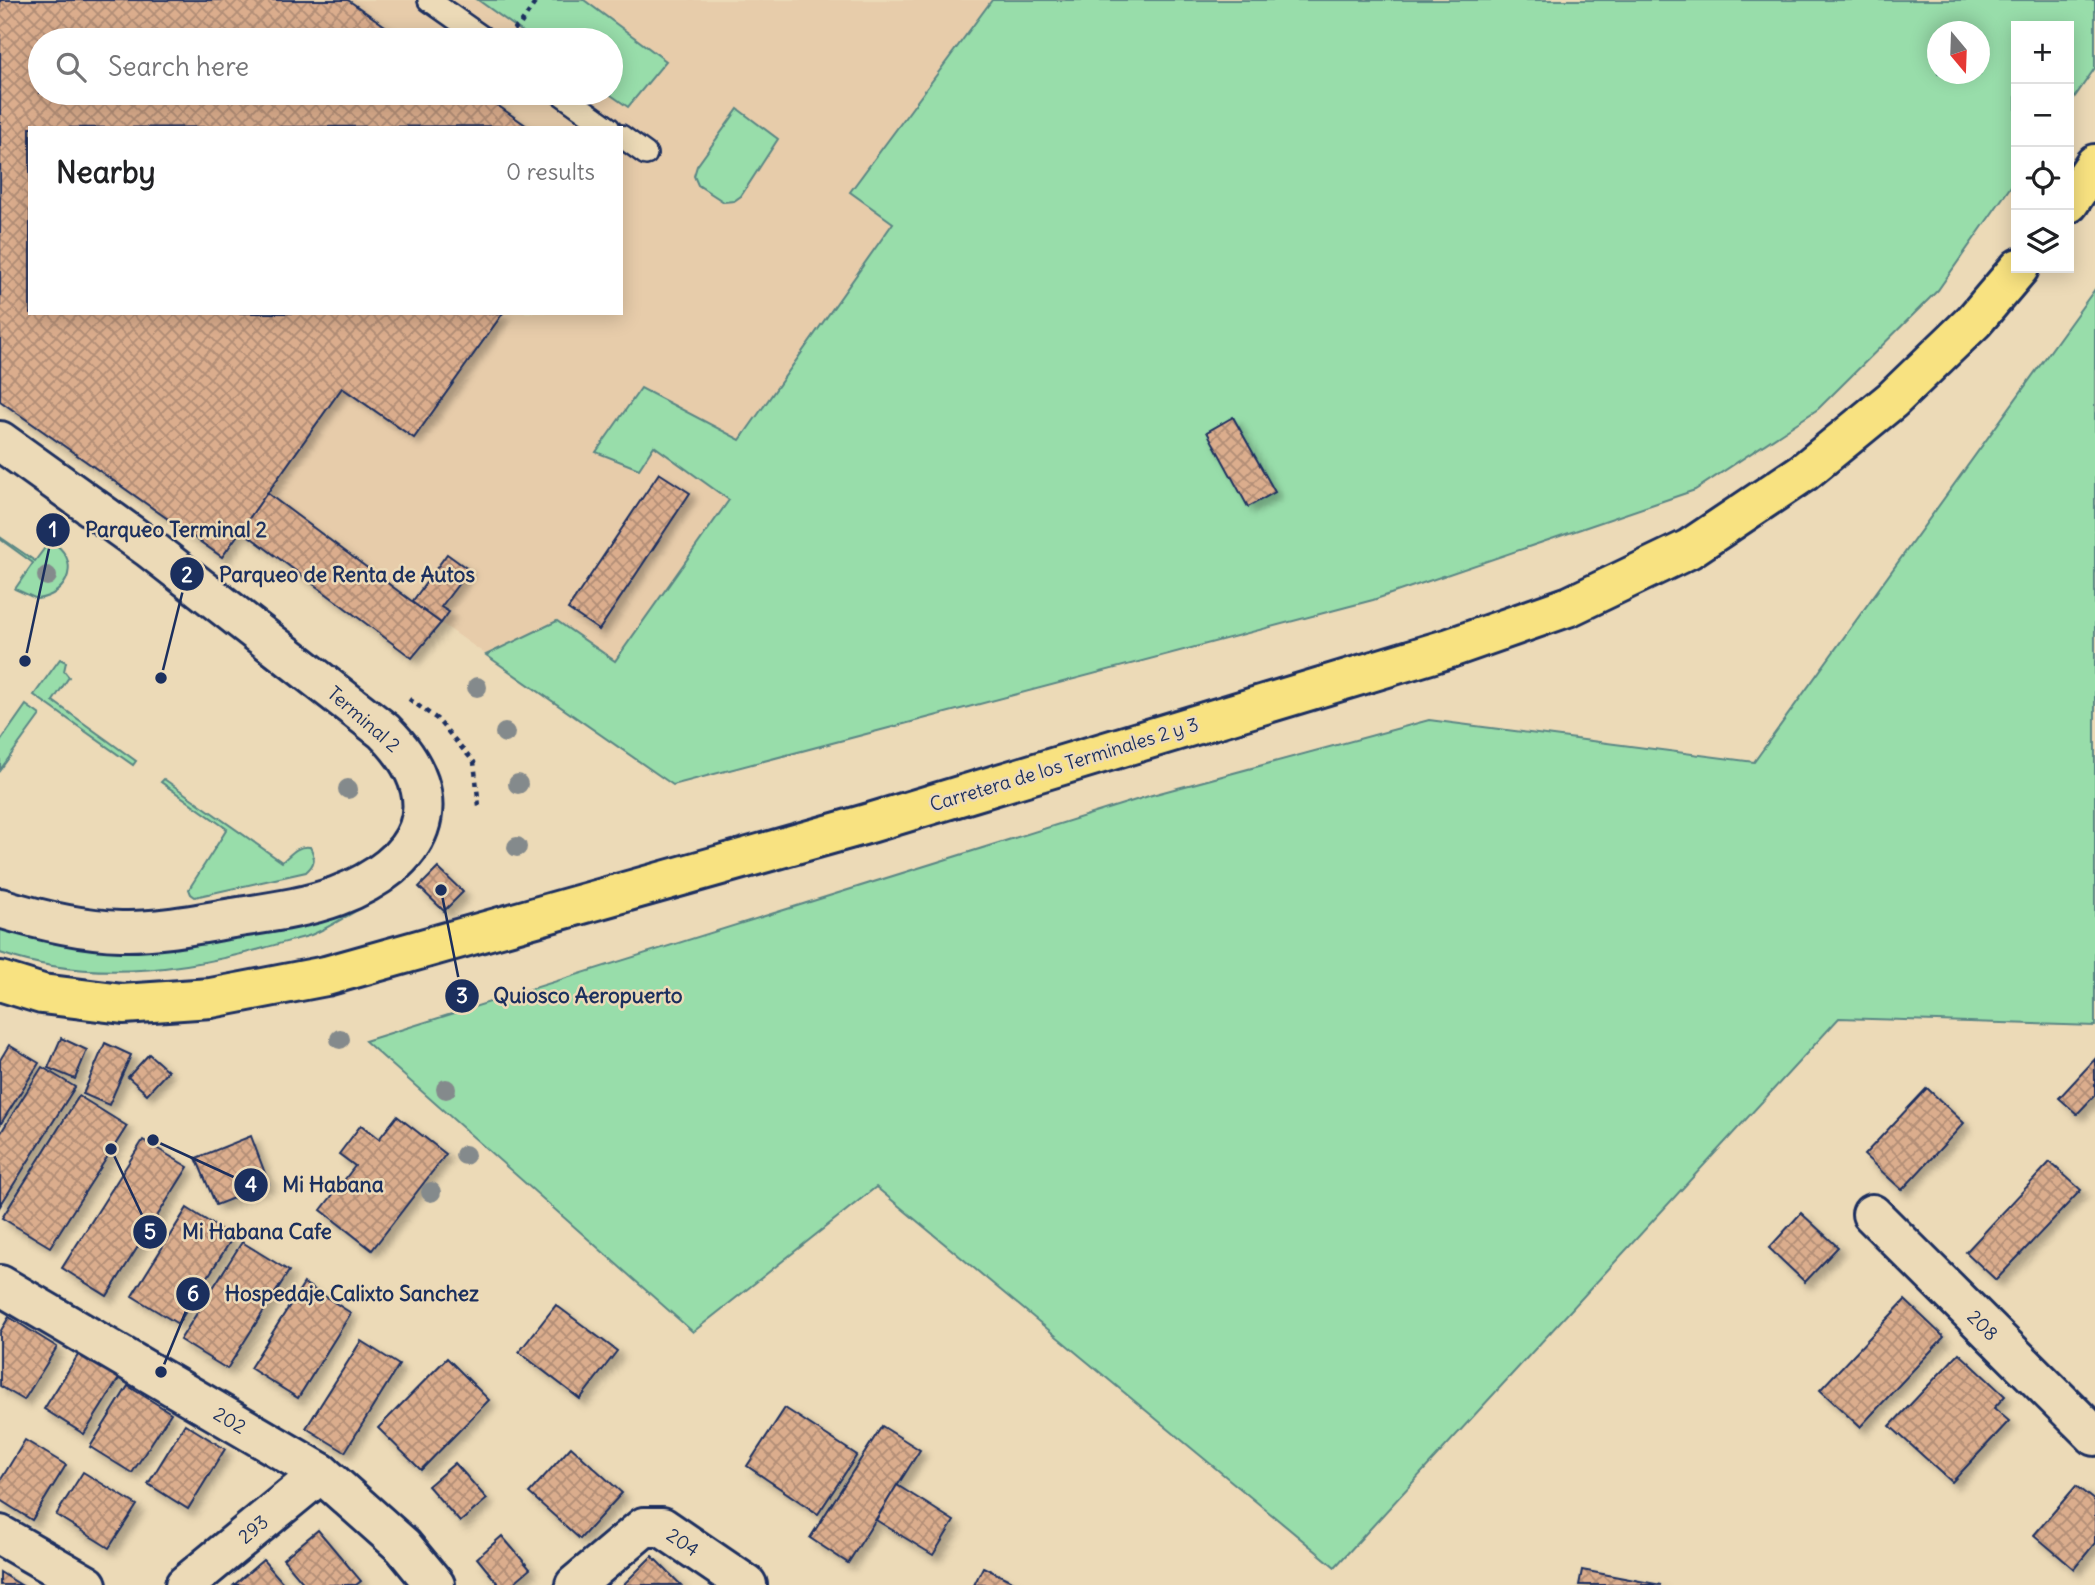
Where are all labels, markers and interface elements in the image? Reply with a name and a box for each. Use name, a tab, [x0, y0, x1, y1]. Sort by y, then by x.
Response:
north arrow	[1927, 21, 1990, 84]
map controls	[2011, 21, 2074, 273]
button: +	[2011, 21, 2074, 84]
search box	[28, 28, 623, 105]
icon: search	[52, 48, 90, 86]
text: Search here	[108, 50, 249, 83]
button: −	[2011, 84, 2074, 147]
button: locate	[2011, 147, 2074, 210]
text: Nearby	[56, 153, 156, 191]
text: 0 results	[506, 157, 595, 186]
button: layers	[2011, 210, 2074, 273]
callout: Parqueo Terminal 2	[36, 509, 281, 551]
text: 1	[49, 516, 57, 543]
text: Parqueo Terminal 2	[85, 516, 268, 543]
callout: Parqueo de Renta de Autos	[170, 553, 489, 595]
text: 2	[181, 561, 193, 588]
text: Parqueo de Renta de Autos	[219, 561, 475, 588]
street label: Terminal 2	[323, 681, 405, 757]
street label: Carretera de los Terminales 2 y 3	[927, 712, 1201, 816]
callout: Quiosco Aeropuerto	[445, 975, 697, 1017]
text: 3	[456, 982, 468, 1009]
text: Quiosco Aeropuerto	[493, 982, 683, 1009]
callout: Mi Habana	[234, 1164, 398, 1206]
text: 4	[245, 1171, 257, 1198]
text: Mi Habana	[282, 1171, 384, 1198]
callout: Mi Habana Cafe	[133, 1211, 345, 1253]
text: 5	[144, 1218, 156, 1245]
text: Mi Habana Cafe	[182, 1218, 332, 1245]
callout: Hospedaje Calixto Sanchez	[176, 1273, 493, 1315]
text: 6	[187, 1280, 199, 1307]
text: Hospedaje Calixto Sanchez	[225, 1280, 479, 1307]
street label: 208	[1963, 1305, 2003, 1345]
street label: 202	[210, 1401, 250, 1439]
street label: 293	[233, 1509, 273, 1549]
street label: 204	[662, 1523, 704, 1561]

